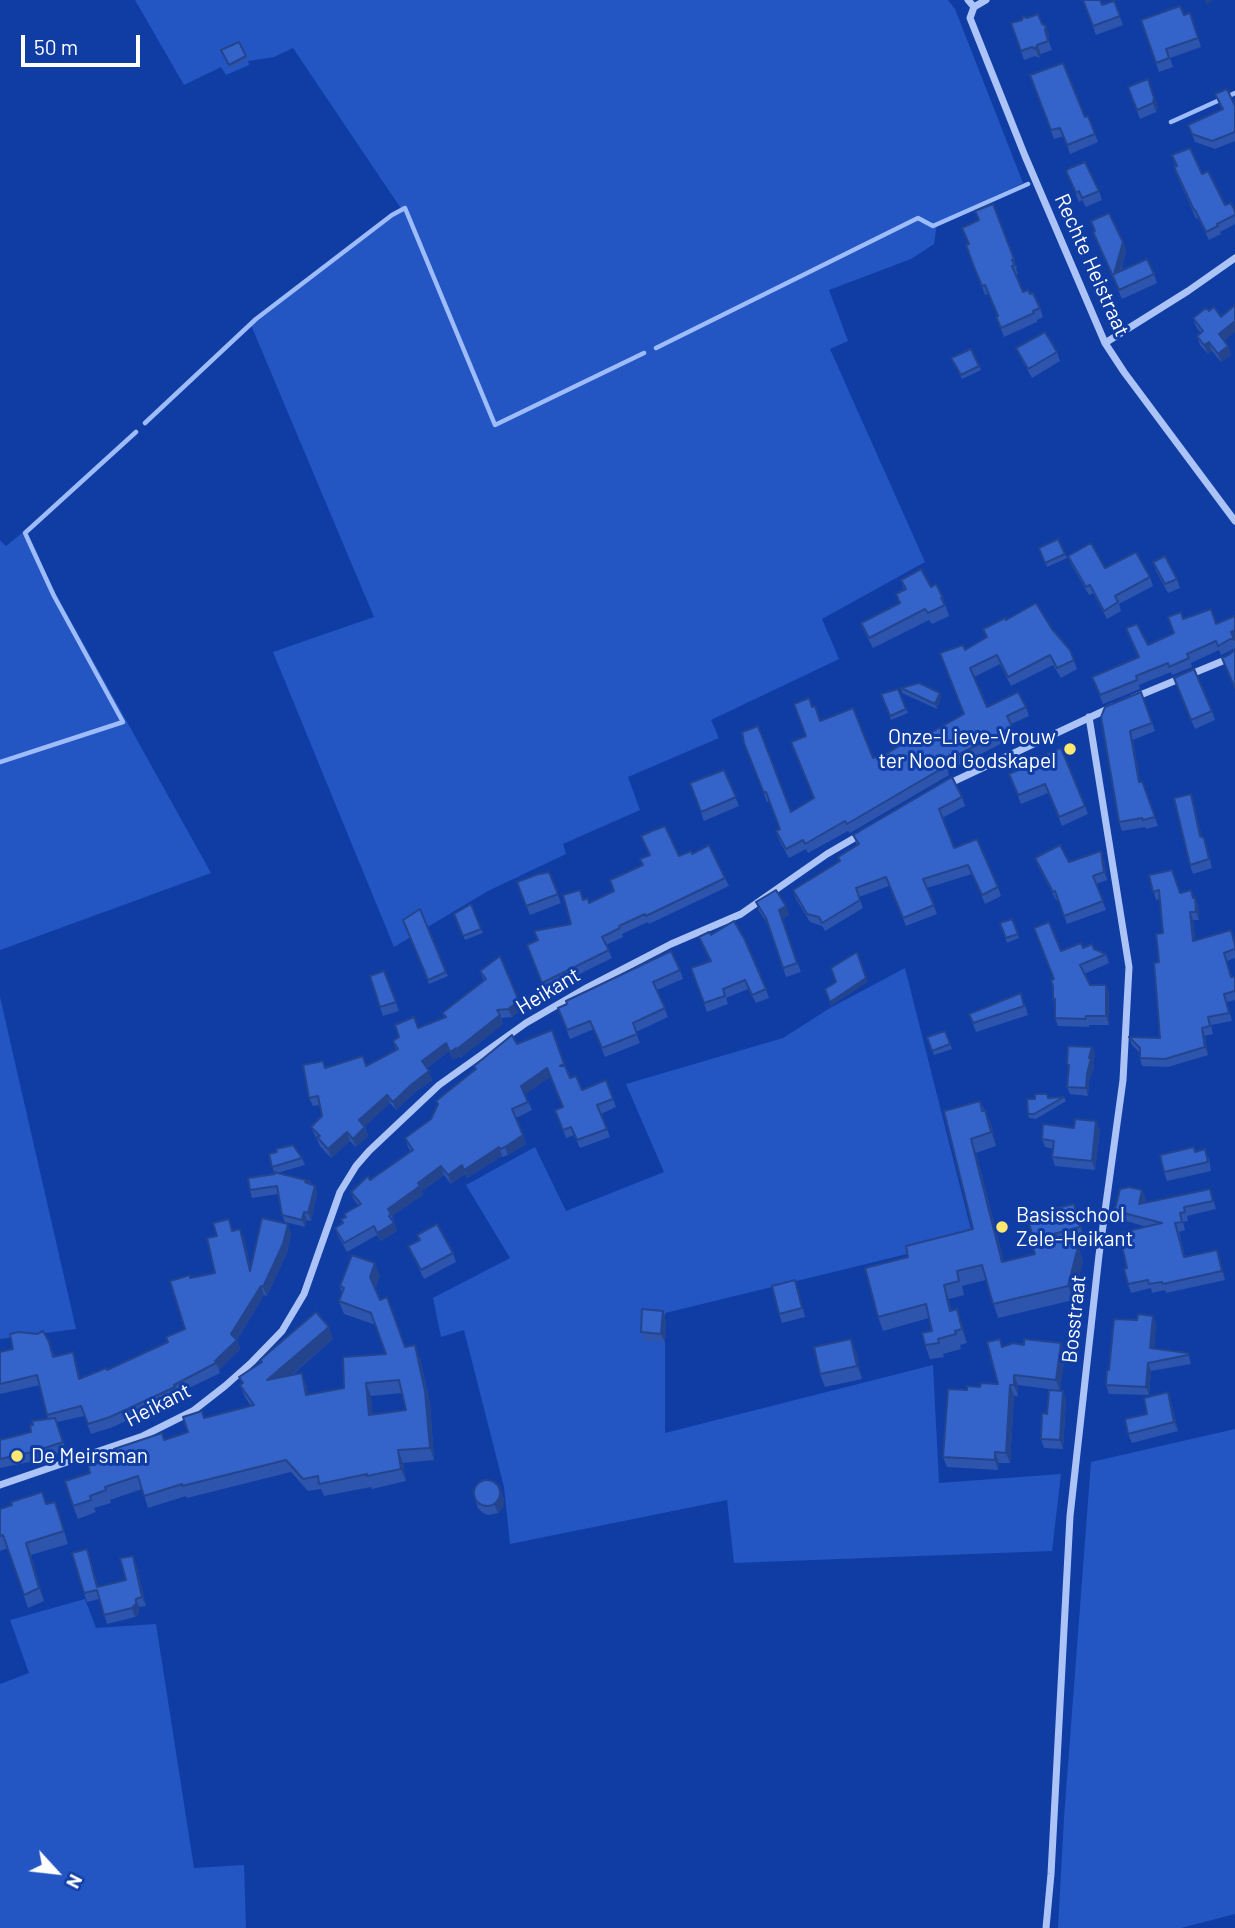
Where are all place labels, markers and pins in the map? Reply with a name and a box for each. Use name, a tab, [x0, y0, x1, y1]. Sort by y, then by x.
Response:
place label: Onze-Lieve-Vrouw ter Nood Godskapel	[878, 724, 1056, 774]
marker: Onze-Lieve-Vrouw ter Nood Godskapel	[1062, 741, 1078, 757]
place label: Basisschool Zele-Heikant	[1016, 1202, 1133, 1252]
marker: Basisschool Zele-Heikant	[994, 1219, 1010, 1235]
place label: De Meirsman	[31, 1443, 148, 1469]
marker: De Meirsman	[9, 1448, 25, 1464]

